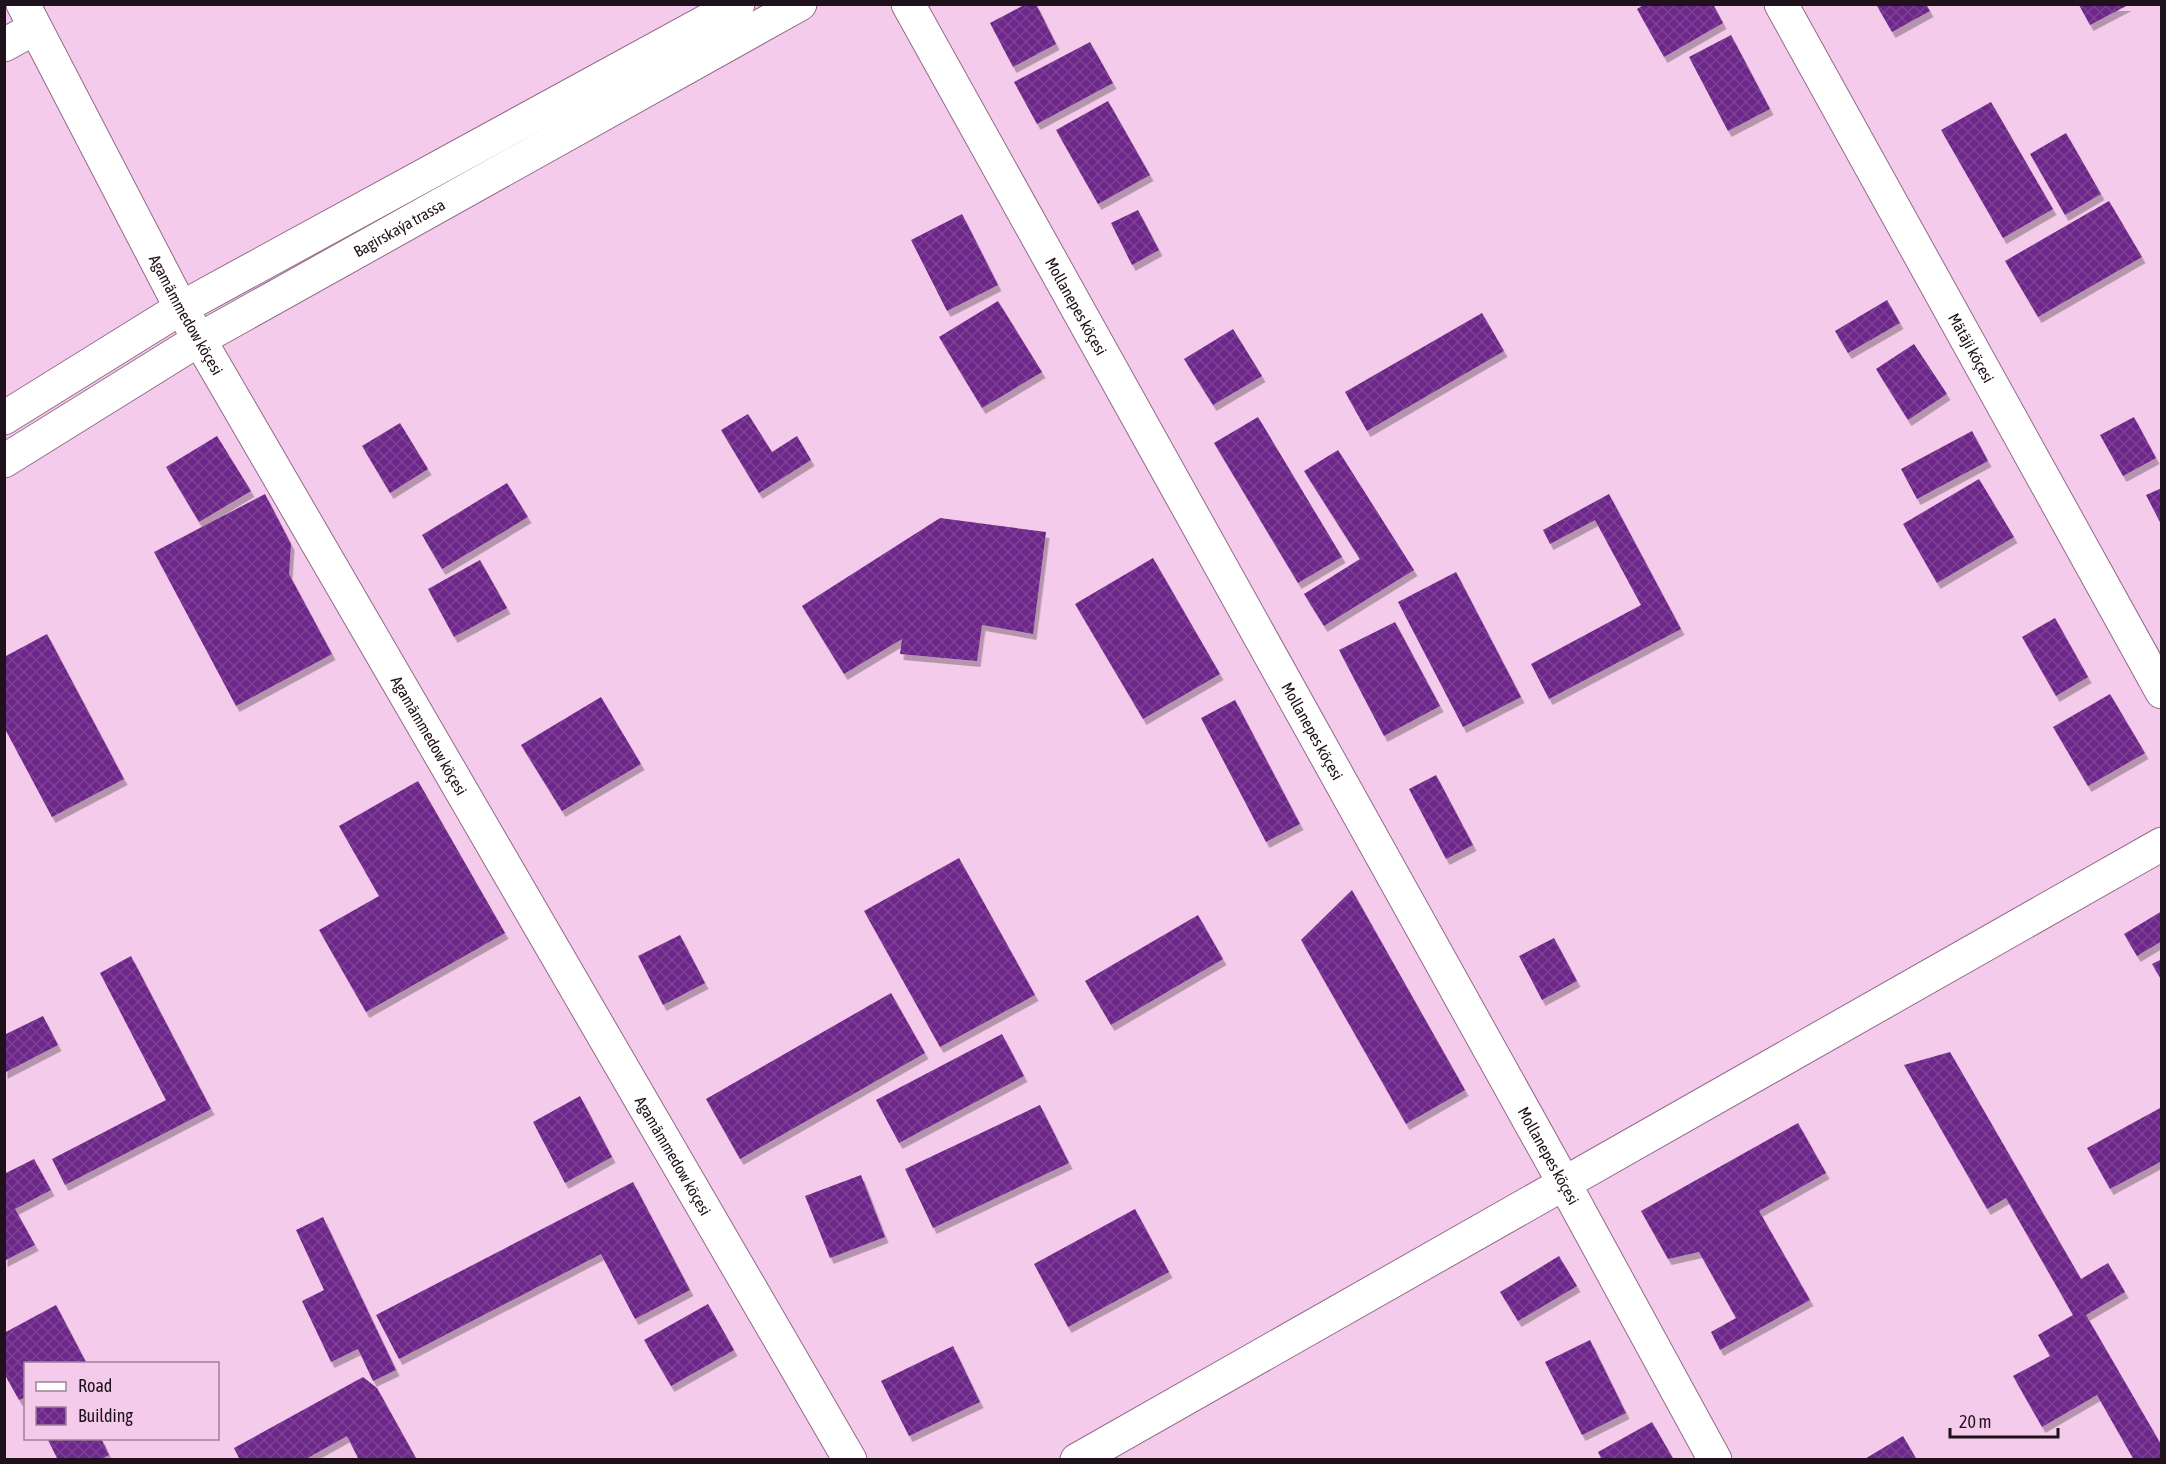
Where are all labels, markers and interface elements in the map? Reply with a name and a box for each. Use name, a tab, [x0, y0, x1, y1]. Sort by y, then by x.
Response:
street label: Bagirskaýa trassa	[350, 195, 448, 260]
street label: Agamämmedow köçesi	[146, 252, 227, 378]
street label: Mollanepes köçesi	[1042, 254, 1111, 358]
street label: Mätäji köçesi	[1945, 310, 1998, 386]
street label: Agamämmedow köçesi	[388, 673, 471, 798]
street label: Mollanepes köçesi	[1278, 679, 1347, 783]
street label: Agamämmedow köçesi	[632, 1093, 715, 1219]
street label: Mollanepes köçesi	[1515, 1104, 1583, 1208]
legend	[24, 1362, 219, 1440]
text: Road	[78, 1375, 112, 1396]
scale bar	[1950, 1401, 2058, 1439]
text: Building	[78, 1405, 133, 1426]
text: 20 m	[1959, 1411, 1991, 1432]

